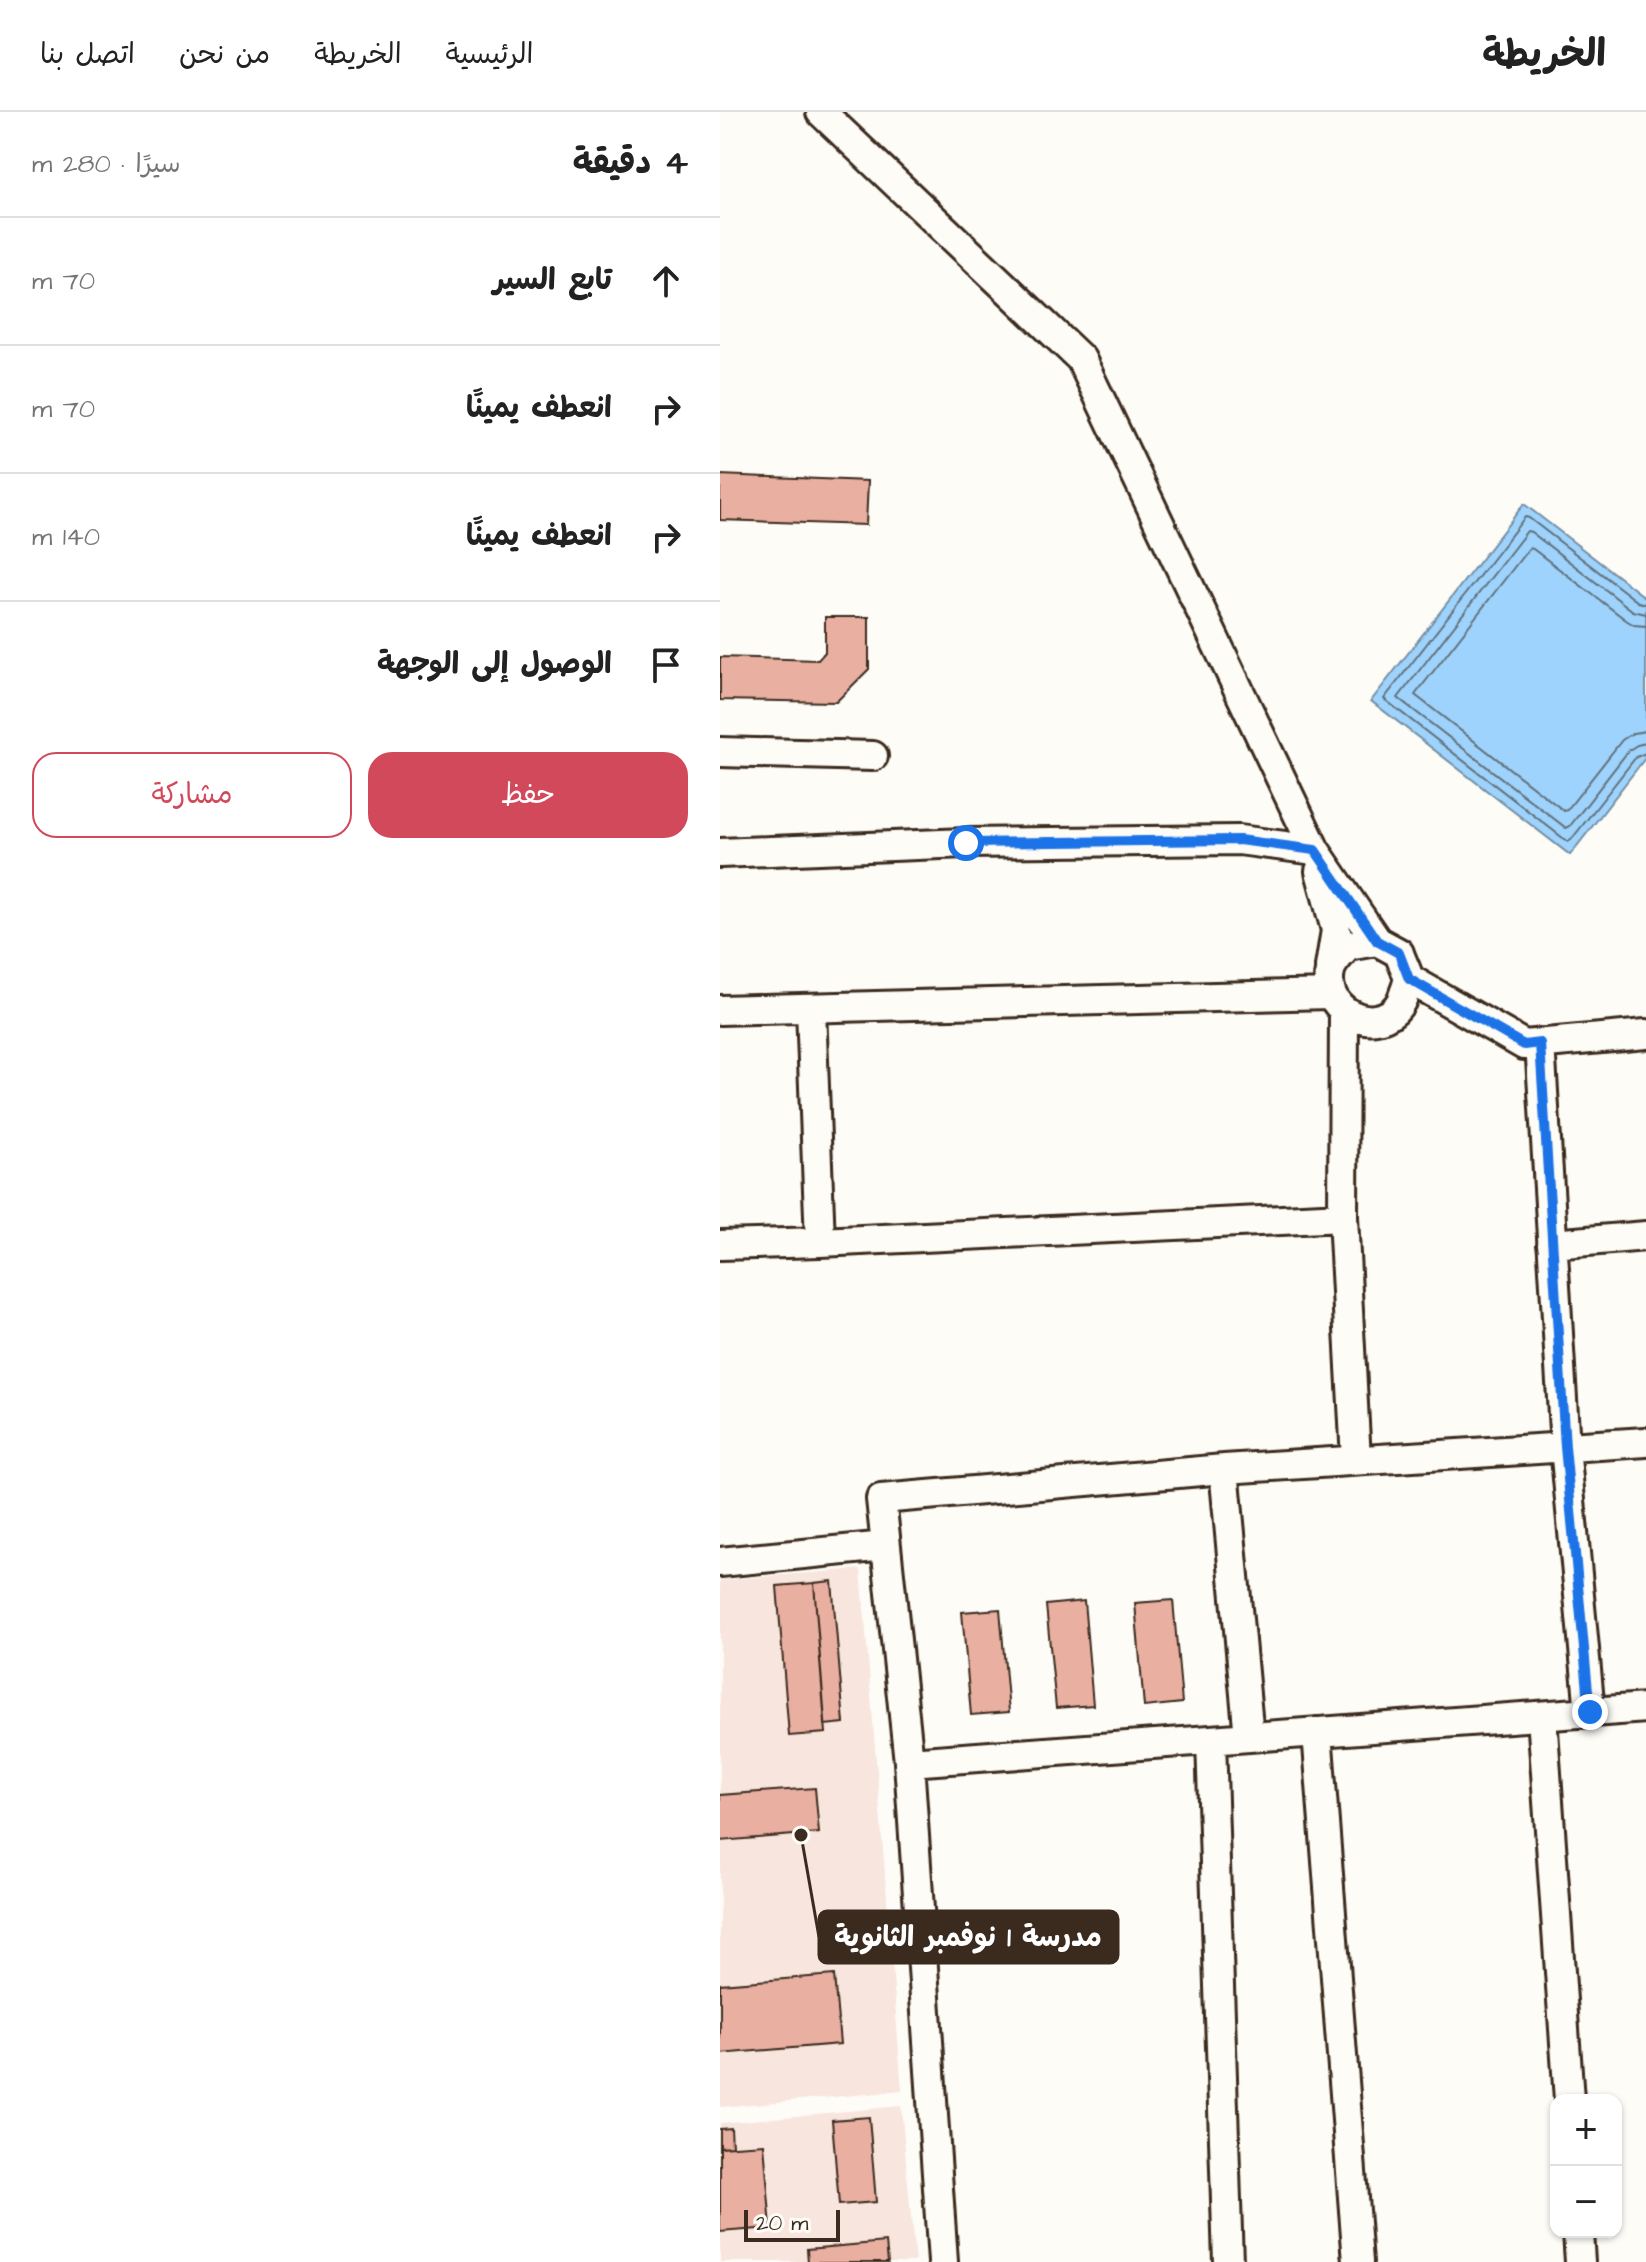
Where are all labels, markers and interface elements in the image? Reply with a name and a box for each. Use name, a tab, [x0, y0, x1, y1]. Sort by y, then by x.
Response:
text: الخريطة	[1482, 29, 1606, 81]
text: اتصل بنا	[40, 35, 135, 74]
text: من نحن	[179, 35, 270, 74]
text: الخريطة	[314, 35, 402, 74]
text: الرئيسية	[446, 35, 533, 74]
text: 4 دقيقة	[573, 139, 688, 187]
text: سيرًا · 280 m	[32, 146, 181, 182]
text: تابع السير	[493, 259, 612, 301]
icon: ahead	[644, 259, 688, 303]
text: 70 m	[32, 263, 95, 299]
text: انعطف يمينًا	[466, 387, 612, 429]
icon: right	[644, 387, 688, 431]
text: 70 m	[32, 391, 95, 427]
text: انعطف يمينًا	[466, 515, 612, 557]
icon: right	[644, 515, 688, 559]
text: 140 m	[32, 519, 100, 555]
text: الوصول إلى الوجهة	[377, 643, 612, 685]
icon: arrive	[644, 643, 688, 687]
button: مشاركة	[32, 752, 352, 838]
button: حفظ	[368, 752, 688, 838]
route start	[948, 825, 984, 861]
route end	[1572, 1694, 1608, 1730]
callout: مدرسة 1 نوفمبر الثانوية	[819, 1911, 1118, 1963]
text: مدرسة 1 نوفمبر الثانوية	[834, 1918, 1102, 1957]
map controls	[1550, 2094, 1622, 2238]
button: +	[1550, 2094, 1622, 2166]
button: −	[1550, 2166, 1622, 2238]
scale bar	[744, 2206, 840, 2242]
text: 20 m	[756, 2208, 808, 2239]

